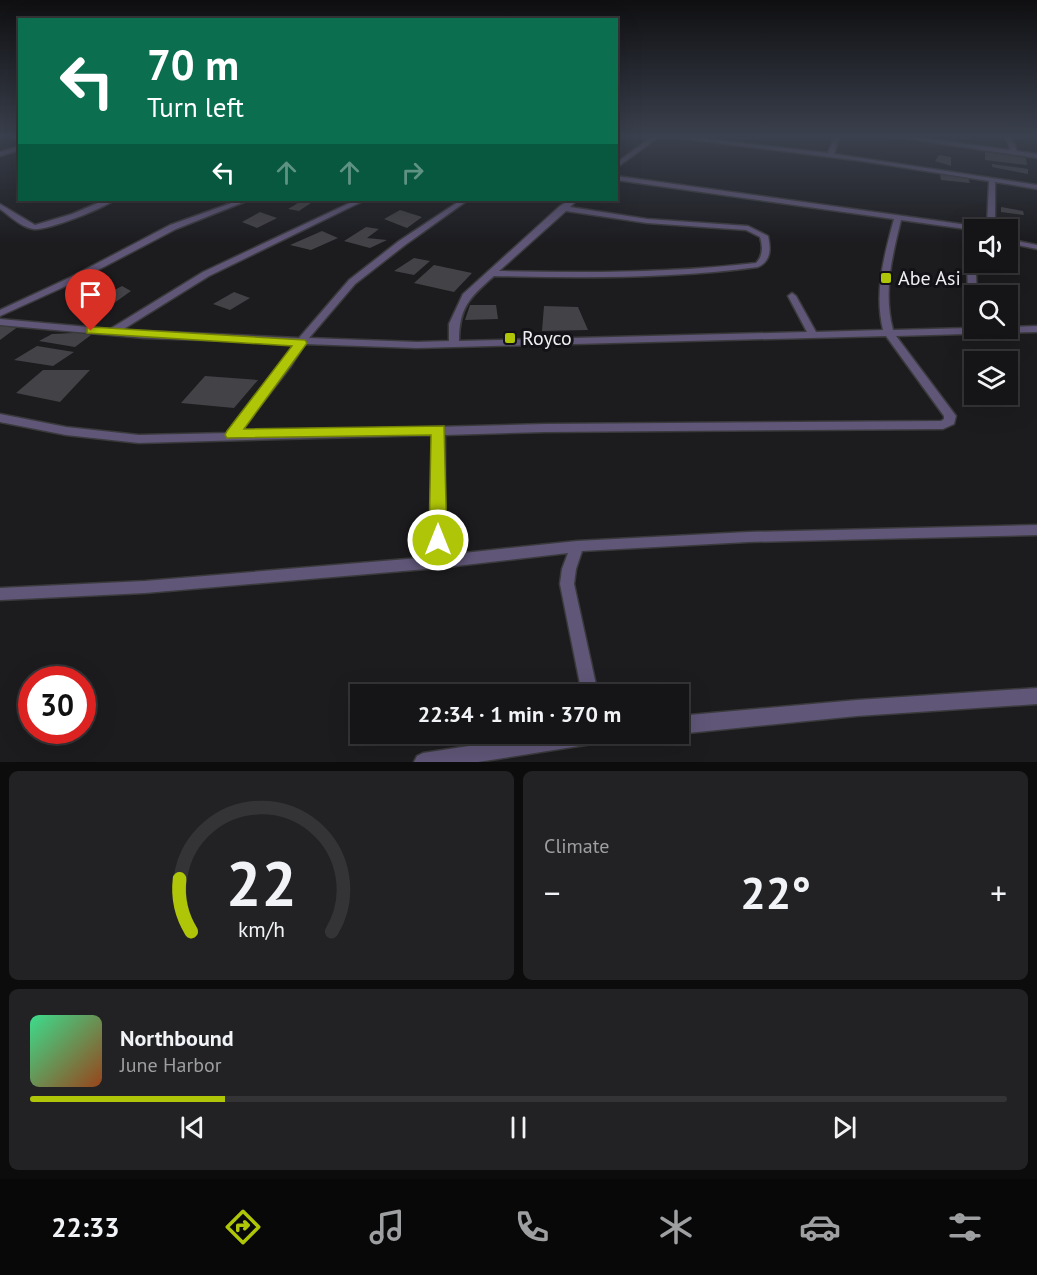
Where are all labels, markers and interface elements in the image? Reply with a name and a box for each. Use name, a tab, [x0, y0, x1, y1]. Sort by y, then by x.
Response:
text: 70 m	[147, 37, 239, 92]
icon: left	[48, 42, 126, 120]
text: Turn left	[147, 90, 244, 124]
icon: left	[207, 156, 240, 189]
icon: ahead	[270, 156, 303, 189]
icon: ahead	[333, 156, 366, 189]
icon: right	[396, 156, 429, 189]
map controls	[964, 219, 1018, 405]
button: sound	[964, 219, 1018, 273]
place label: Abe Asi	[898, 265, 961, 291]
pin	[65, 269, 116, 331]
marker: Abe Asi	[879, 271, 893, 285]
icon: arrive	[74, 278, 107, 311]
button: search	[964, 285, 1018, 339]
place label: Royco	[522, 325, 572, 351]
marker: Royco	[503, 331, 517, 345]
button: layers	[964, 351, 1018, 405]
position arrow	[406, 508, 470, 572]
speed limit sign: 30	[18, 666, 96, 744]
text: 22:34 · 1 min · 370 m	[418, 700, 621, 728]
text: Climate	[544, 833, 610, 859]
text: 22	[226, 842, 297, 923]
text: 22°	[740, 863, 811, 921]
text: −	[544, 871, 561, 914]
text: +	[990, 871, 1007, 914]
text: km/h	[238, 916, 285, 944]
text: Northbound	[120, 1024, 234, 1052]
text: June Harbor	[120, 1052, 222, 1078]
icon: previous	[176, 1111, 209, 1144]
icon: pause	[502, 1111, 535, 1144]
icon: next	[828, 1111, 861, 1144]
icon: directions	[222, 1206, 264, 1248]
icon: music	[366, 1206, 408, 1248]
icon: phone	[511, 1206, 553, 1248]
icon: climate	[655, 1206, 697, 1248]
icon: car	[799, 1206, 841, 1248]
icon: filters	[944, 1206, 986, 1248]
text: 22:33	[51, 1210, 120, 1244]

